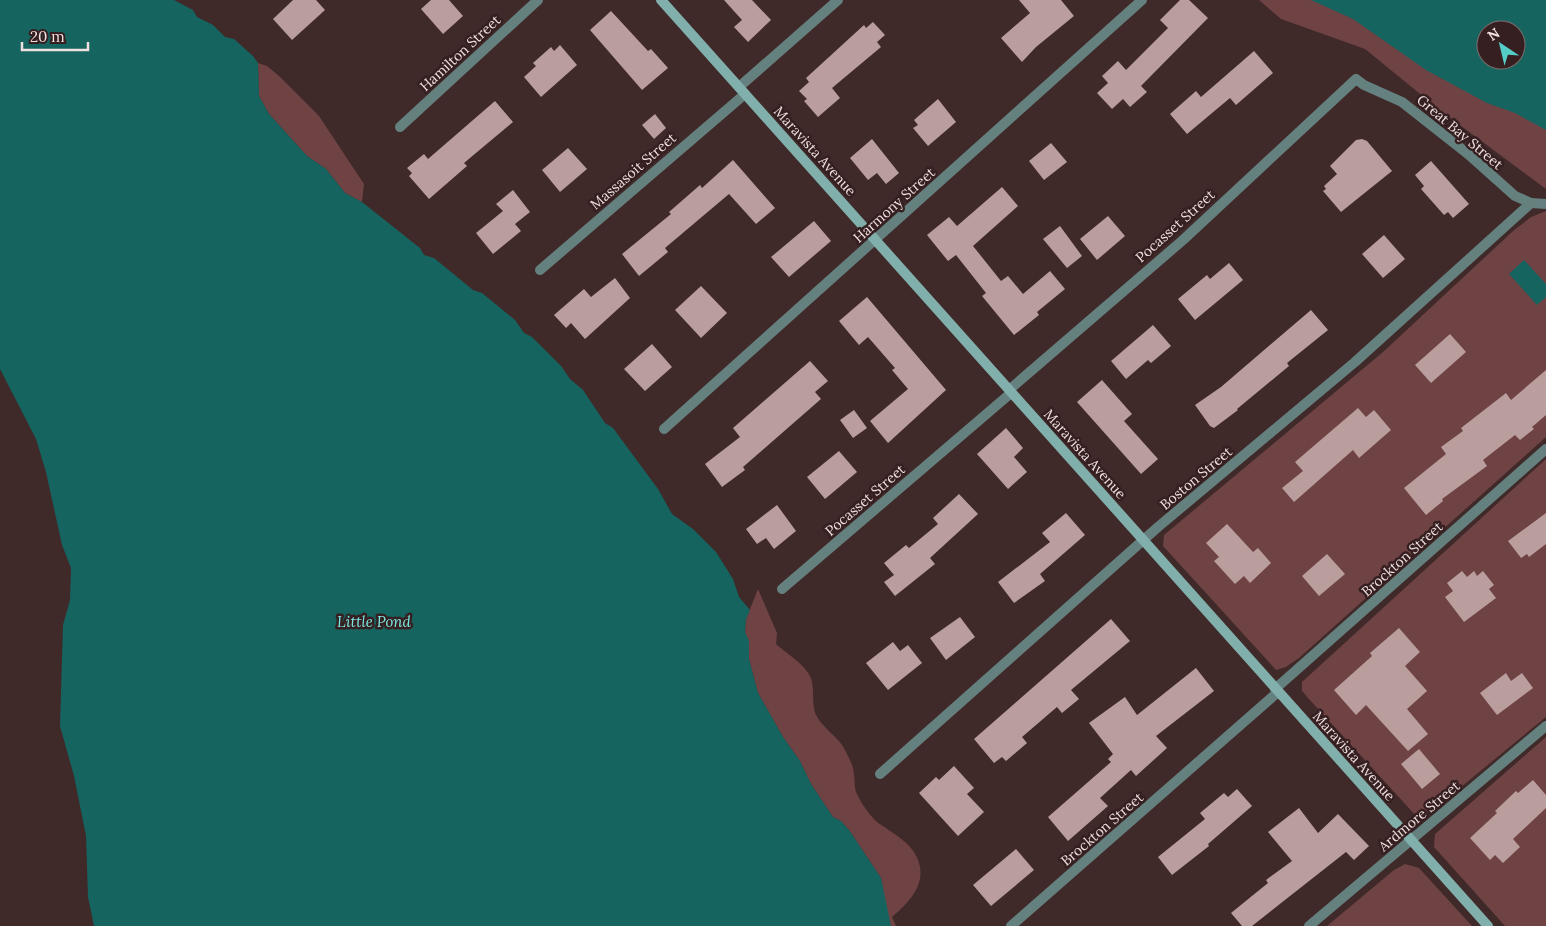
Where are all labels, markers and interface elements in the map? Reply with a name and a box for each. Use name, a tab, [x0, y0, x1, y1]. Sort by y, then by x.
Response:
street label: Hamilton Street	[416, 11, 505, 95]
scale bar	[22, 20, 89, 52]
north arrow	[1476, 20, 1526, 70]
text: N	[1484, 24, 1503, 45]
text: 20 m	[30, 27, 65, 46]
street label: Great Bay Street	[1413, 91, 1507, 174]
street label: Maravista Avenue	[770, 102, 860, 200]
street label: Massasoit Street	[586, 128, 680, 213]
street label: Harmony Street	[849, 163, 939, 246]
street label: Pocasset Street	[1132, 185, 1219, 266]
street label: Maravista Avenue	[1040, 405, 1130, 503]
street label: Boston Street	[1156, 442, 1236, 513]
street label: Pocasset Street	[821, 460, 909, 540]
street label: Brockton Street	[1358, 517, 1447, 600]
water label: Little Pond	[337, 612, 412, 631]
street label: Maravista Avenue	[1309, 707, 1399, 805]
street label: Ardmore Street	[1374, 776, 1464, 856]
street label: Brockton Street	[1057, 788, 1147, 870]

